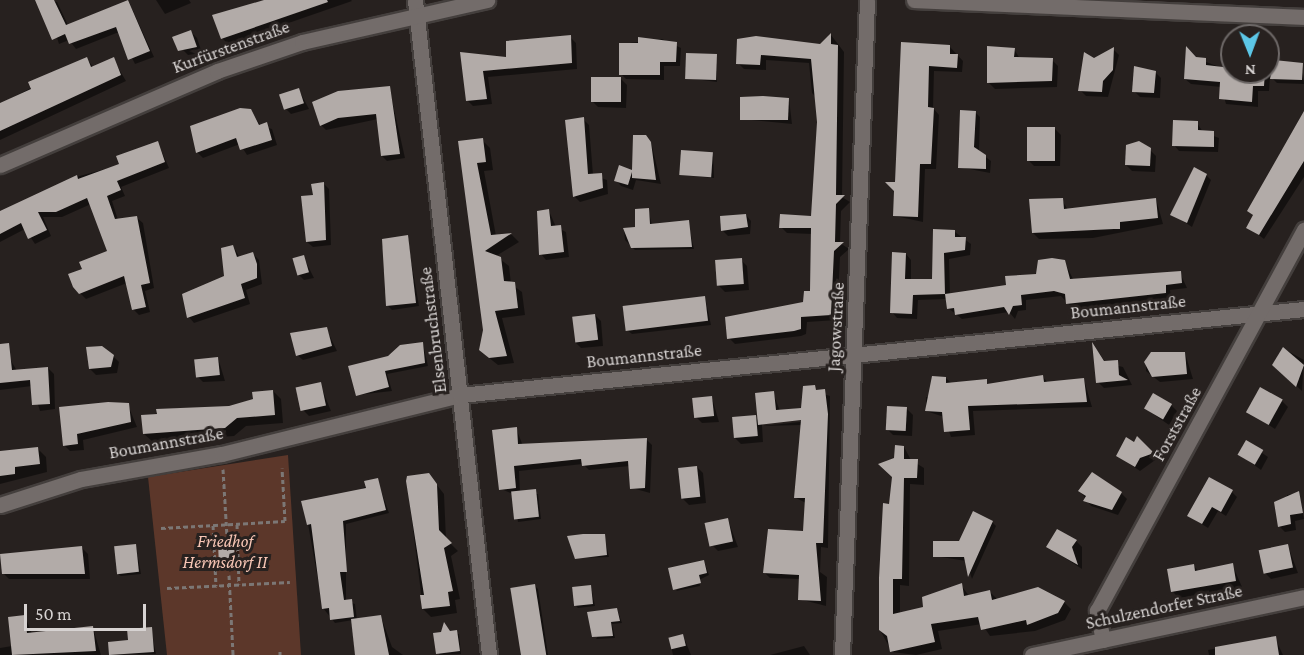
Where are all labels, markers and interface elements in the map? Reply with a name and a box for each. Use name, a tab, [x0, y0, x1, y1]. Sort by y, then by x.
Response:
street label: Kurfürstenstraße	[170, 16, 292, 78]
north arrow	[1220, 24, 1280, 84]
text: N	[1245, 62, 1256, 79]
street label: Elsenbruchstraße	[415, 266, 451, 394]
street label: Jagowstraße	[823, 282, 849, 372]
street label: Boumannstraße	[1069, 290, 1187, 324]
street label: Boumannstraße	[585, 339, 703, 373]
street label: Forststraße	[1148, 383, 1206, 465]
street label: Boumannstraße	[107, 422, 225, 464]
park label: Friedhof Hermsdorf II	[183, 531, 267, 574]
street label: Schulzendorfer Straße	[1084, 580, 1244, 634]
scale bar	[27, 592, 148, 630]
text: 50 m	[35, 604, 72, 624]

